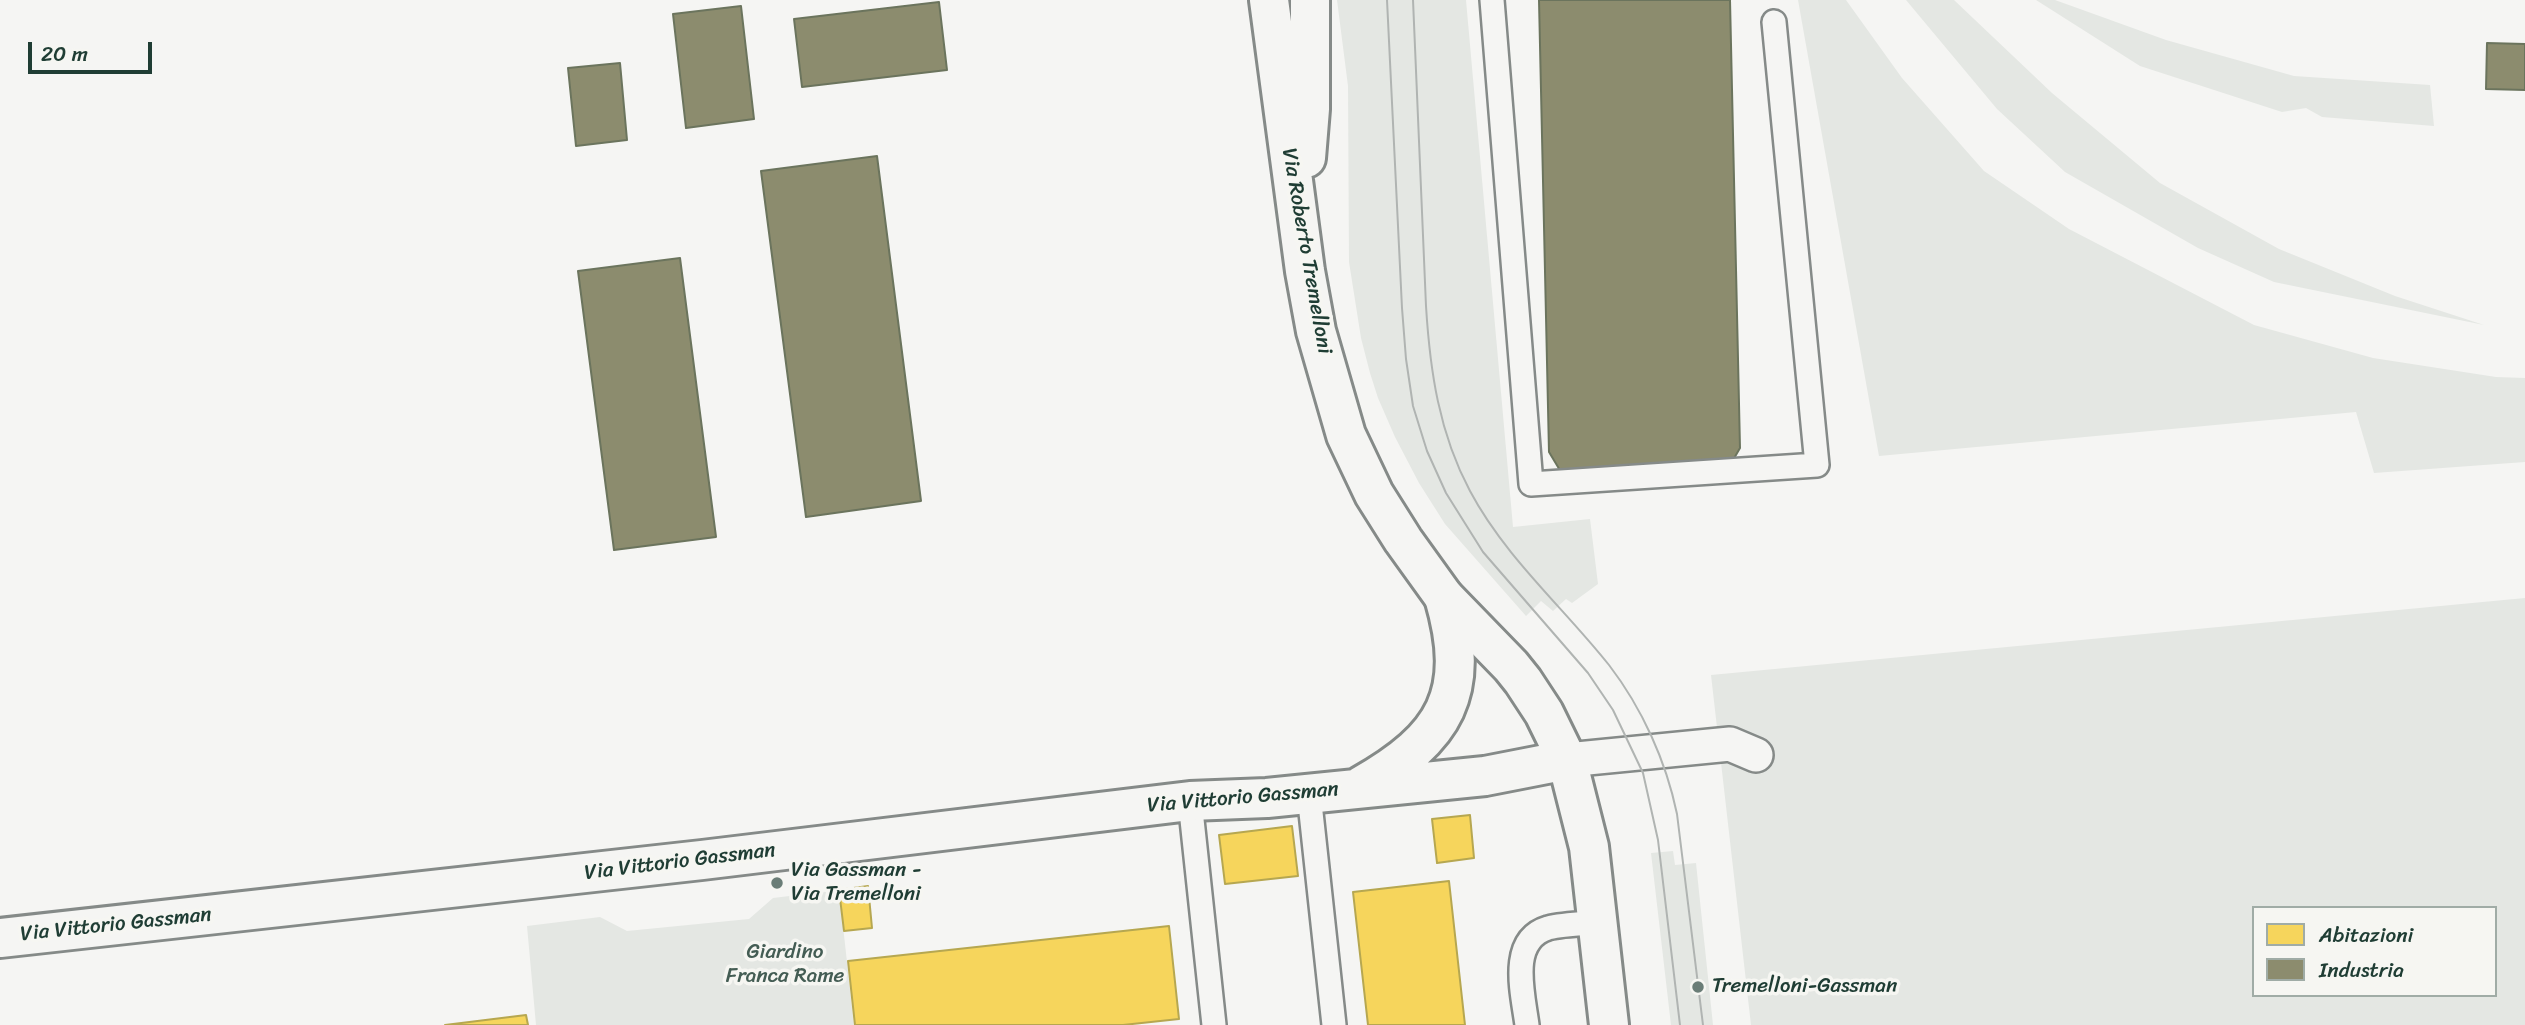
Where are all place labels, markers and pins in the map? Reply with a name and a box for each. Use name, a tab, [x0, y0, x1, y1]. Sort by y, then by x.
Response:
place label: Via Gassman - Via Tremelloni	[791, 858, 921, 908]
marker: Via Gassman - Via Tremelloni	[769, 875, 785, 891]
place label: Tremelloni-Gassman	[1712, 974, 1897, 1000]
marker: Tremelloni-Gassman	[1690, 979, 1706, 995]

